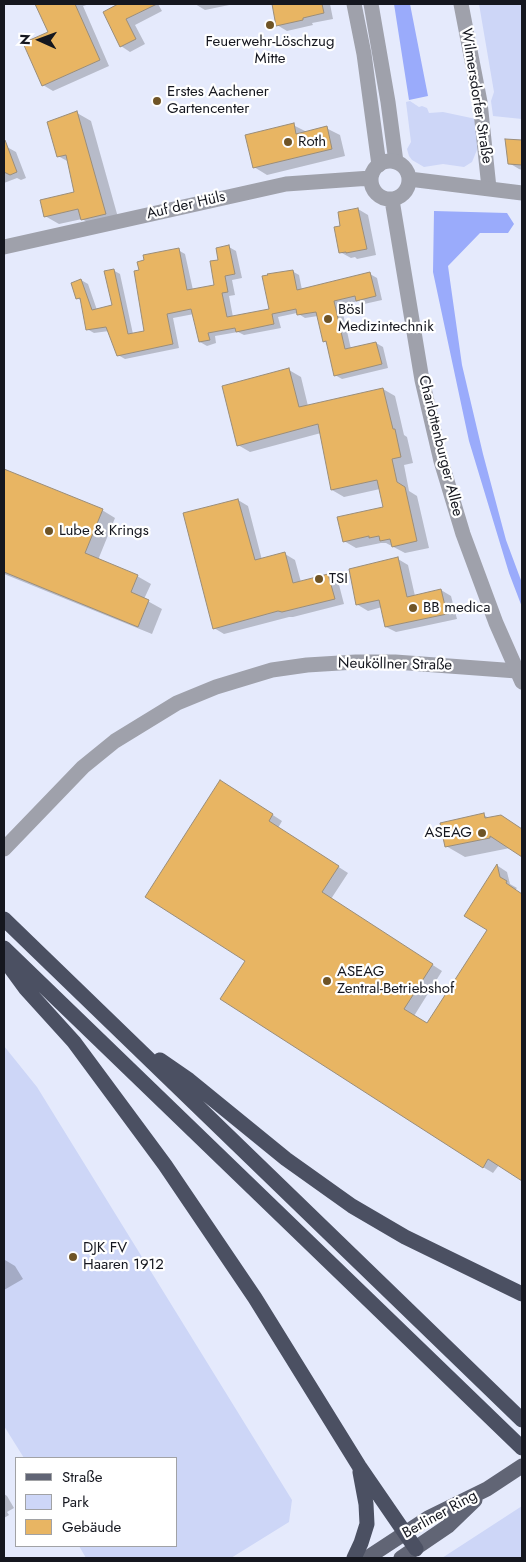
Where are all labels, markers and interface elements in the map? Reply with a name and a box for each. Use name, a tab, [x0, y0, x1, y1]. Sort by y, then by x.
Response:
north arrow	[15, 15, 65, 65]
marker: Feuerwehr-Löschzug Mitte	[264, 19, 276, 31]
street label: Wilmersdorfer Straße	[456, 27, 496, 165]
place label: Feuerwehr-Löschzug Mitte	[205, 33, 335, 68]
text: N	[15, 34, 35, 45]
place label: Erstes Aachener Gartencenter	[167, 83, 269, 118]
marker: Erstes Aachener Gartencenter	[151, 95, 163, 107]
place label: Roth	[298, 133, 326, 151]
marker: Roth	[282, 136, 294, 148]
street label: Auf der Hüls	[145, 188, 227, 224]
place label: Bösl Medizintechnik	[338, 301, 434, 336]
marker: Bösl Medizintechnik	[322, 313, 334, 325]
street label: Charlottenburger Allee	[414, 374, 466, 518]
place label: Lube & Krings	[59, 522, 149, 540]
marker: Lube & Krings	[43, 525, 55, 537]
place label: TSI	[329, 570, 348, 588]
marker: TSI	[313, 573, 325, 585]
place label: BB medica	[423, 599, 490, 617]
marker: BB medica	[407, 602, 419, 614]
street label: Neuköllner Straße	[338, 655, 452, 675]
place label: ASEAG	[425, 824, 472, 842]
marker: ASEAG	[476, 827, 488, 839]
place label: ASEAG Zentral-Betriebshof	[337, 963, 454, 998]
marker: ASEAG Zentral-Betriebshof	[321, 975, 333, 987]
place label: DJK FV Haaren 1912	[83, 1239, 164, 1274]
marker: DJK FV Haaren 1912	[67, 1251, 79, 1263]
legend	[15, 1457, 178, 1547]
text: Straße	[62, 1466, 102, 1488]
street label: Berliner Ring	[400, 1487, 480, 1543]
text: Park	[62, 1491, 89, 1513]
text: Gebäude	[62, 1516, 121, 1538]

